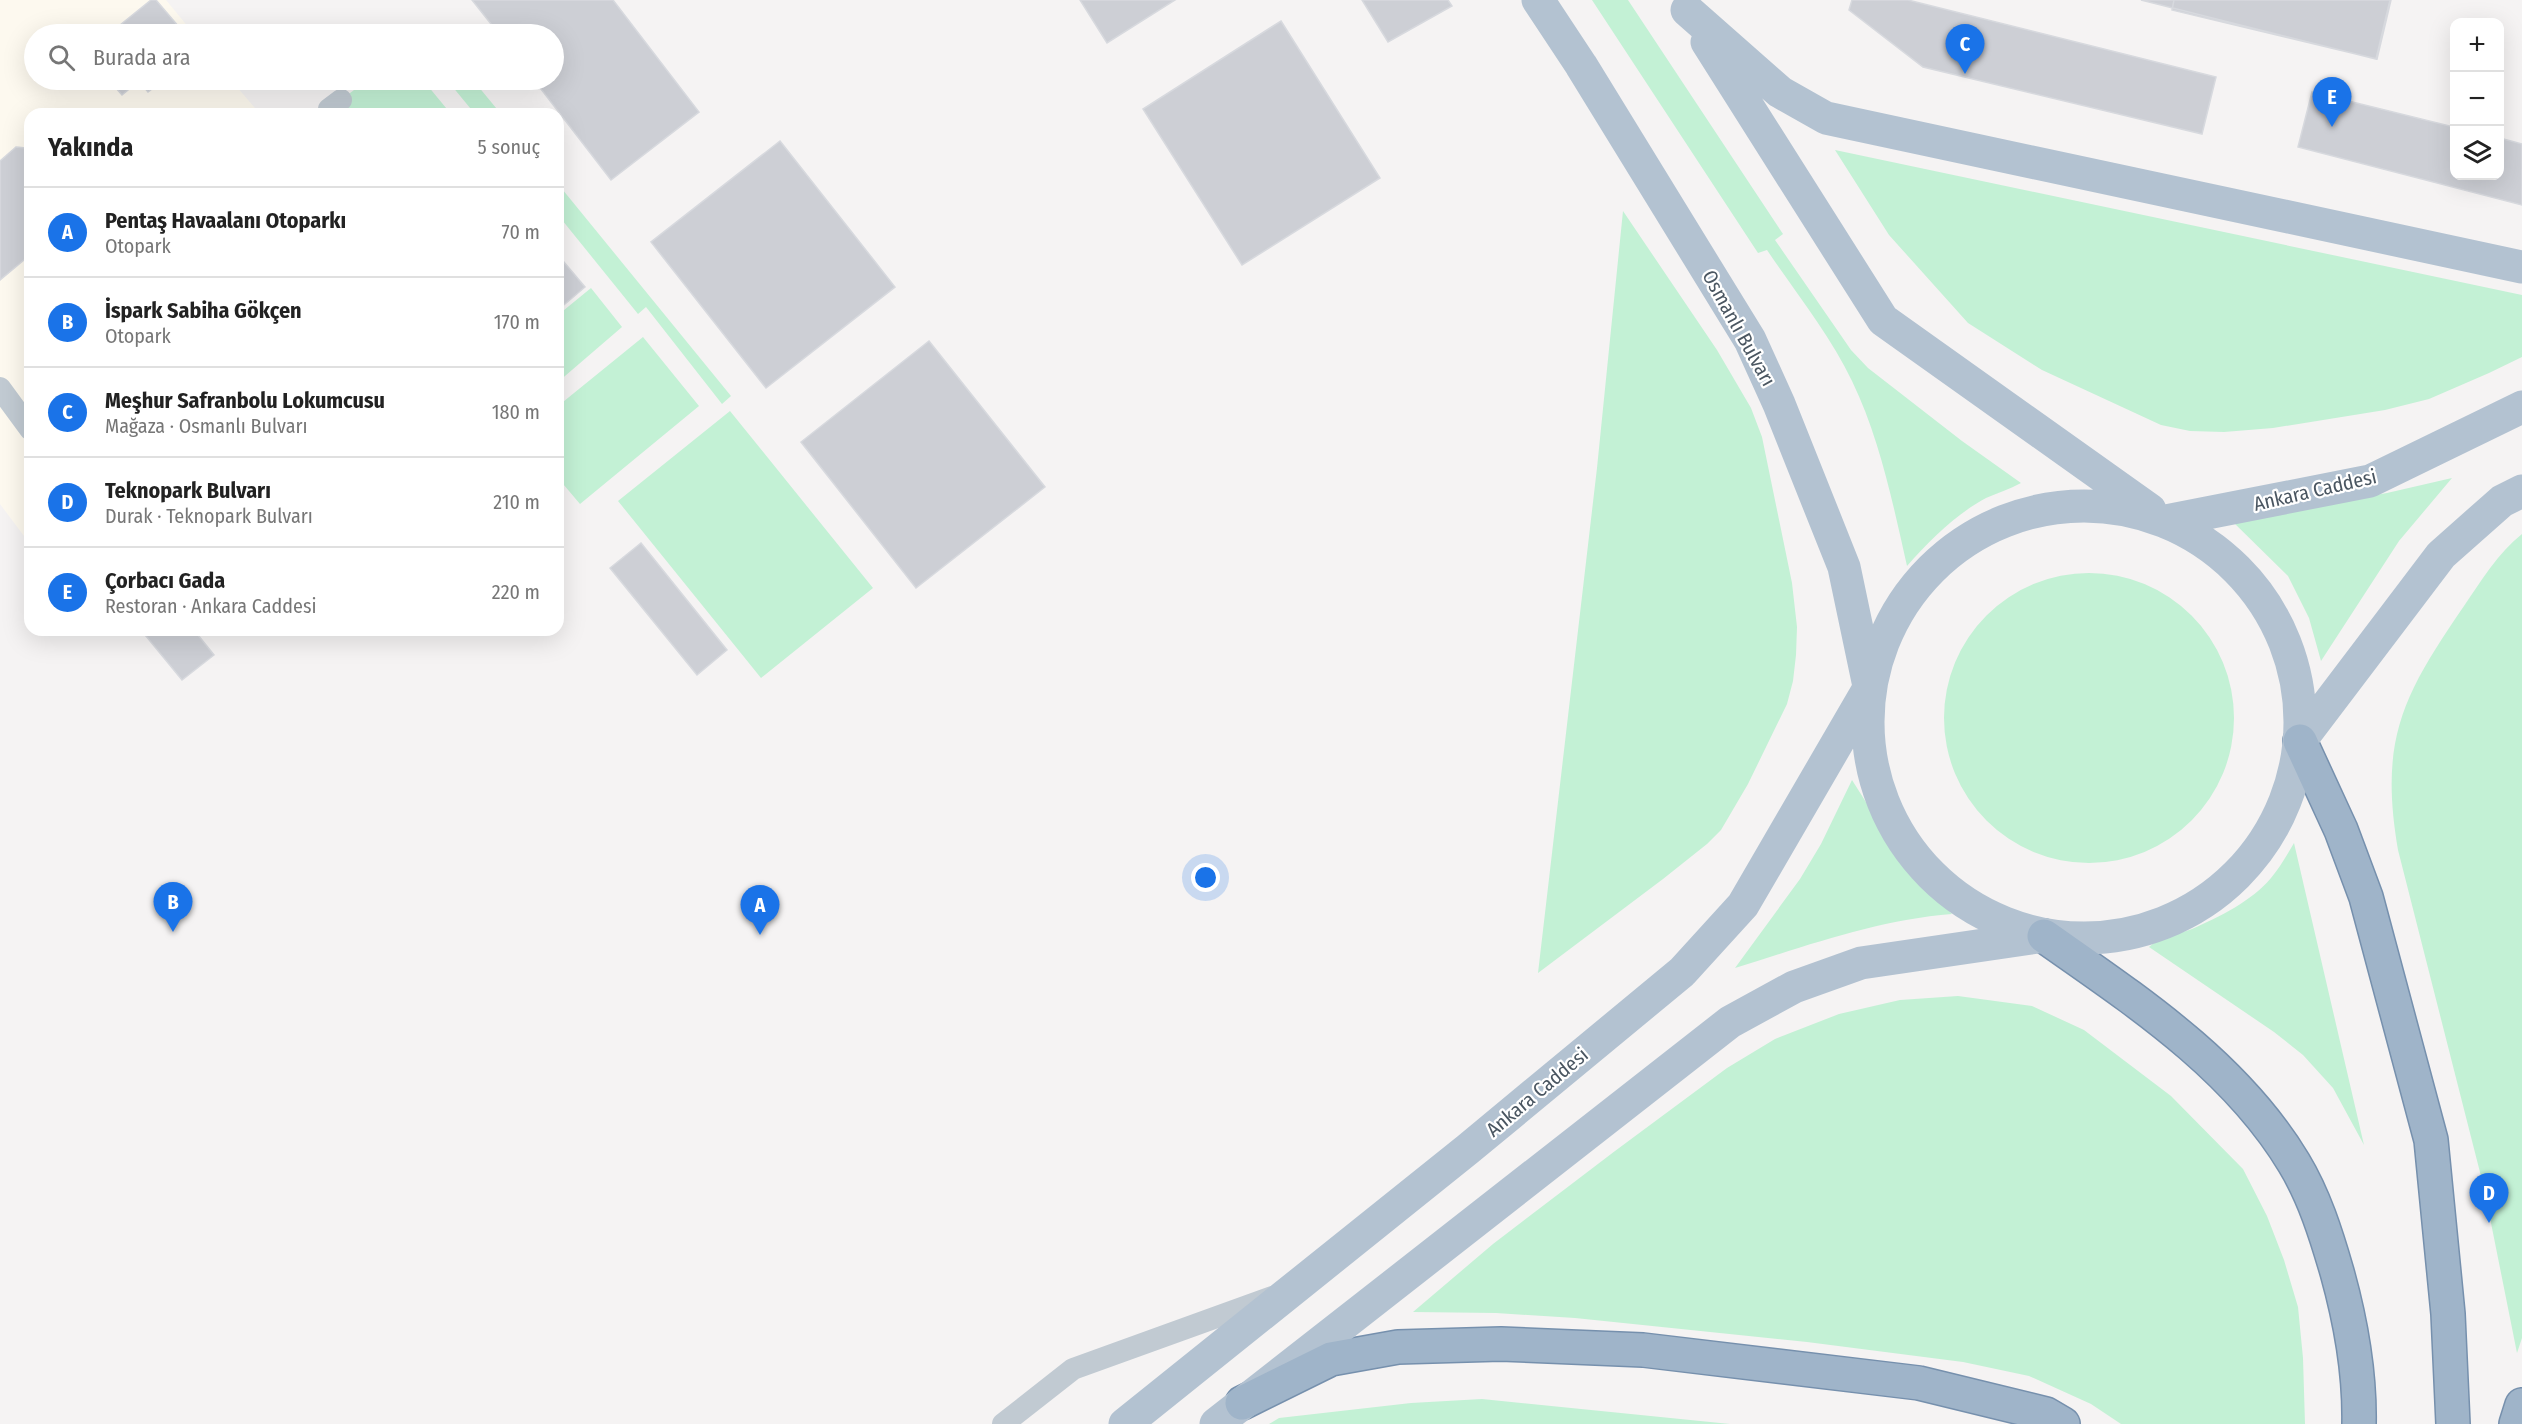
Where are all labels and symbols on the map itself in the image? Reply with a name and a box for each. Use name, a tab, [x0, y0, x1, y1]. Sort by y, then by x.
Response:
pin: C	[1946, 25, 1984, 74]
pin: E	[2312, 78, 2352, 127]
street label: Osmanlı Bulvarı	[1697, 266, 1781, 390]
street label: Ankara Caddesi	[2251, 464, 2379, 516]
your location	[1191, 863, 1220, 892]
pin: B	[154, 882, 192, 932]
pin: A	[740, 886, 780, 935]
street label: Ankara Caddesi	[1481, 1043, 1593, 1141]
pin: D	[2470, 1174, 2508, 1223]

